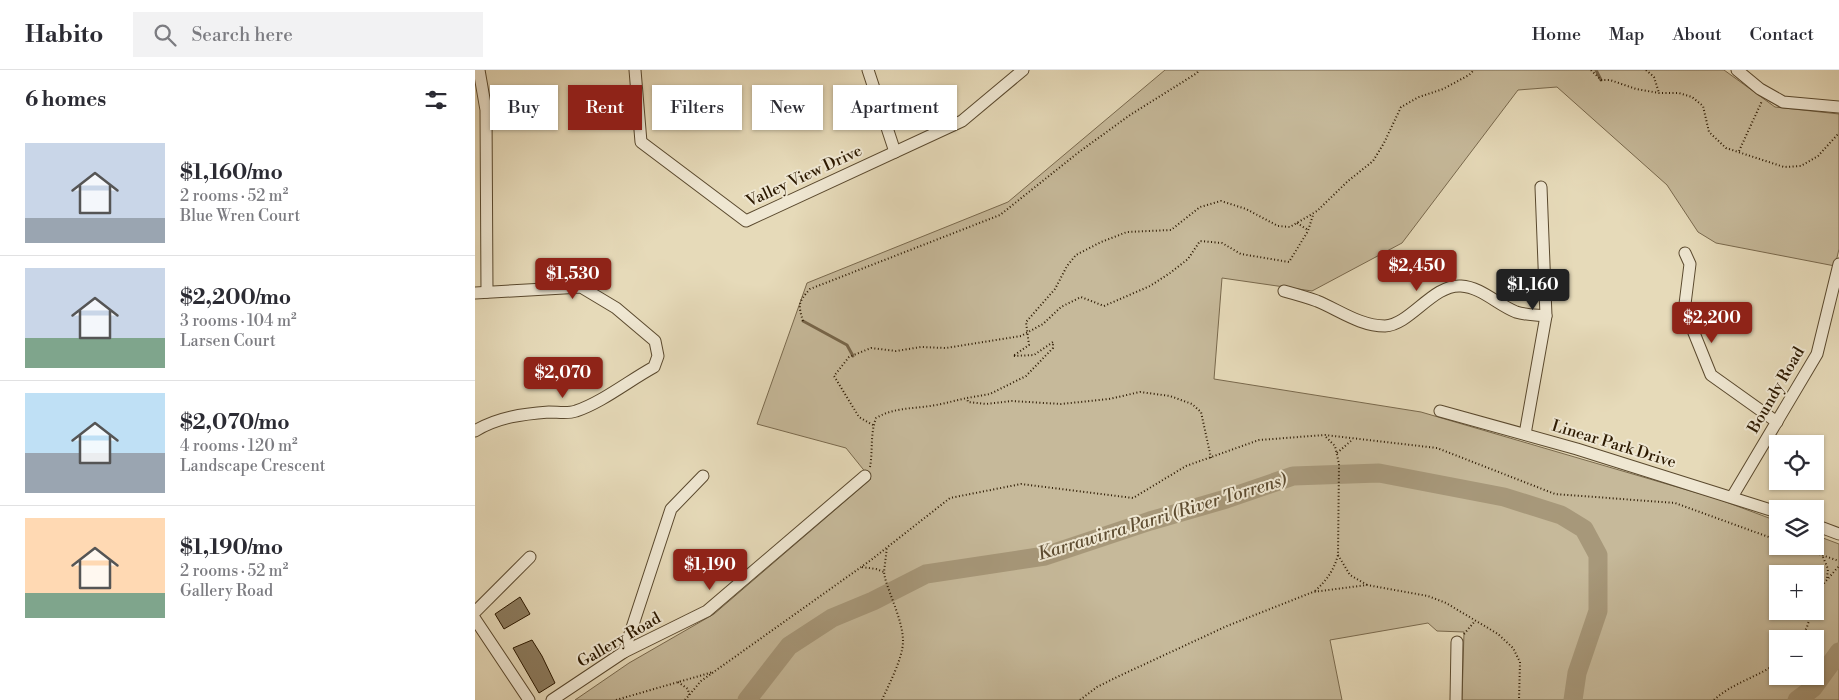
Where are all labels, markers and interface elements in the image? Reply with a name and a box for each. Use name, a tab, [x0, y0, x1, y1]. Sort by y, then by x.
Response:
search box	[133, 12, 483, 57]
text: Habito	[25, 20, 103, 50]
icon: search	[151, 21, 179, 49]
text: Search here	[191, 23, 293, 47]
text: Home	[1532, 23, 1581, 46]
text: Map	[1609, 23, 1645, 46]
text: About	[1673, 23, 1722, 46]
text: Contact	[1750, 23, 1814, 46]
chip: Buy	[490, 85, 558, 130]
chip: Rent	[568, 85, 642, 130]
chip: Filters	[652, 85, 742, 130]
chip: New	[752, 85, 823, 130]
chip: Apartment	[833, 85, 957, 130]
icon: filters	[422, 86, 450, 114]
text: 6 homes	[25, 87, 106, 113]
street label: Valley View Drive	[742, 140, 865, 212]
text: $1,160/mo	[180, 160, 283, 186]
icon: home	[65, 163, 125, 223]
text: 2 rooms · 52 m²	[180, 186, 288, 206]
text: Blue Wren Court	[180, 206, 300, 226]
pin: $2,450	[1376, 250, 1458, 292]
text: $2,450	[1389, 256, 1445, 276]
pin: $1,530	[532, 258, 614, 300]
text: $1,530	[546, 264, 600, 284]
pin: $1,160	[1492, 268, 1574, 311]
text: $1,160	[1507, 275, 1559, 295]
text: $2,200/mo	[180, 285, 291, 311]
icon: home	[65, 288, 125, 348]
pin: $2,200	[1671, 302, 1753, 344]
text: $2,200	[1683, 308, 1741, 328]
text: 3 rooms · 104 m²	[180, 311, 297, 331]
text: Larsen Court	[180, 331, 276, 351]
street label: Boundy Road	[1743, 343, 1809, 438]
pin: $2,070	[522, 356, 604, 399]
text: $2,070	[535, 363, 591, 383]
text: $2,070/mo	[180, 410, 290, 436]
icon: home	[65, 413, 125, 473]
street label: Linear Park Drive	[1549, 416, 1679, 472]
map controls	[1769, 435, 1824, 685]
button: locate	[1769, 435, 1824, 490]
text: 4 rooms · 120 m²	[180, 436, 298, 456]
text: Landscape Crescent	[180, 456, 325, 476]
water label: Karrawirra Parri (River Torrens)	[1035, 468, 1290, 566]
button: layers	[1769, 500, 1824, 555]
text: $1,190/mo	[180, 535, 283, 561]
icon: home	[65, 538, 125, 598]
pin: $1,190	[669, 548, 751, 591]
text: $1,190	[684, 555, 736, 575]
text: 2 rooms · 52 m²	[180, 561, 288, 581]
button: +	[1769, 565, 1824, 620]
text: Gallery Road	[180, 581, 273, 601]
street label: Gallery Road	[574, 608, 664, 672]
button: −	[1769, 630, 1824, 685]

